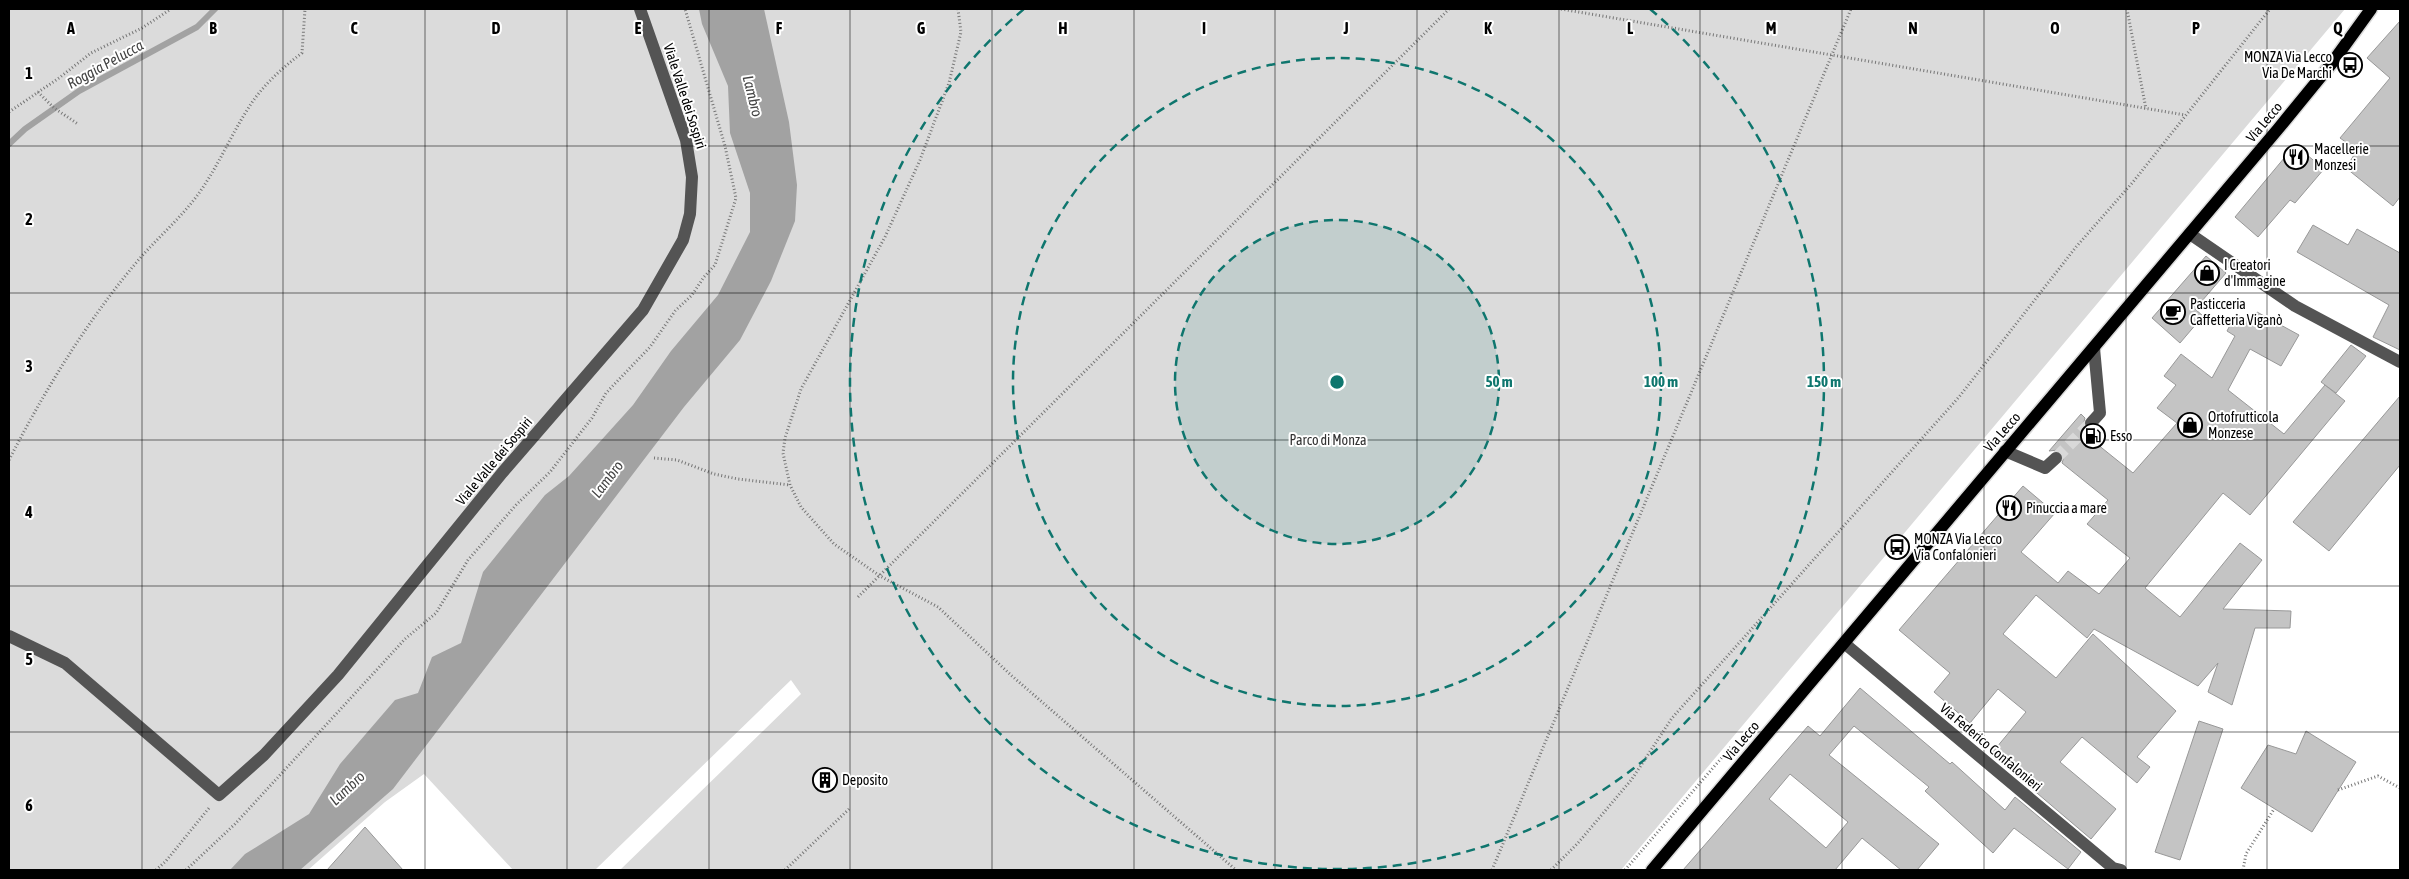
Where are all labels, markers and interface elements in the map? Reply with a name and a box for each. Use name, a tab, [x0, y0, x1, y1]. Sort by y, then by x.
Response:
text: A	[66, 19, 75, 37]
text: B	[209, 19, 217, 37]
text: C	[350, 19, 358, 37]
text: D	[492, 19, 501, 37]
text: E	[635, 19, 642, 37]
text: F	[776, 19, 783, 37]
text: G	[917, 19, 926, 37]
text: H	[1058, 19, 1068, 37]
text: I	[1202, 19, 1206, 37]
text: J	[1342, 19, 1349, 37]
text: K	[1484, 19, 1492, 37]
text: L	[1627, 19, 1634, 37]
text: M	[1766, 19, 1776, 37]
text: N	[1908, 19, 1918, 37]
text: O	[2050, 19, 2060, 37]
text: P	[2192, 19, 2200, 37]
text: Q	[2333, 19, 2343, 37]
water label: Roggia Pelucca	[64, 36, 146, 92]
street label: Viale Valle dei Sospiri	[660, 41, 710, 151]
place label: MONZA Via Lecco Via De Marchi	[2244, 49, 2332, 81]
bus stop icon: MONZA Via Lecco Via De Marchi	[2337, 52, 2363, 78]
text: 1	[25, 64, 33, 82]
water label: Lambro	[740, 74, 766, 118]
street label: Via Lecco	[2243, 99, 2285, 145]
place label: Macellerie Monzesi	[2314, 141, 2369, 173]
restaurant icon: Macellerie Monzesi	[2283, 144, 2309, 170]
text: 2	[25, 210, 33, 228]
place label: I Creatori d'Immagine	[2224, 257, 2286, 289]
shop icon: I Creatori d'Immagine	[2194, 260, 2220, 286]
place label: Pasticceria Caffetteria Viganò	[2190, 296, 2283, 328]
cafe icon: Pasticceria Caffetteria Viganò	[2160, 299, 2186, 325]
text: 3	[25, 357, 33, 375]
centre of rings	[1328, 373, 1346, 391]
text: 50 m	[1486, 373, 1513, 390]
text: 100 m	[1644, 373, 1678, 390]
text: 150 m	[1807, 373, 1841, 390]
street label: Via Lecco	[1980, 409, 2024, 455]
place label: Ortofrutticola Monzese	[2208, 409, 2279, 441]
shop icon: Ortofrutticola Monzese	[2177, 412, 2203, 438]
street label: Viale Valle dei Sospiri	[453, 414, 535, 508]
fuel station icon: Esso	[2080, 423, 2106, 449]
place label: Esso	[2110, 428, 2132, 444]
park label: Parco di Monza	[1290, 432, 1366, 448]
water label: Lambro	[588, 457, 626, 501]
restaurant icon: Pinuccia a mare	[1996, 495, 2022, 521]
place label: Pinuccia a mare	[2026, 500, 2107, 516]
text: 4	[24, 503, 33, 521]
place label: MONZA Via Lecco Via Confalonieri	[1914, 531, 2002, 563]
bus stop icon: MONZA Via Lecco Via Confalonieri	[1884, 534, 1910, 560]
text: 5	[25, 650, 33, 668]
street label: Via Federico Confalonieri	[1937, 700, 2045, 794]
street label: Via Lecco	[1720, 718, 1762, 764]
building icon: Deposito	[812, 767, 838, 793]
water label: Lambro	[326, 768, 368, 808]
place label: Deposito	[842, 772, 888, 788]
text: 6	[25, 796, 33, 814]

